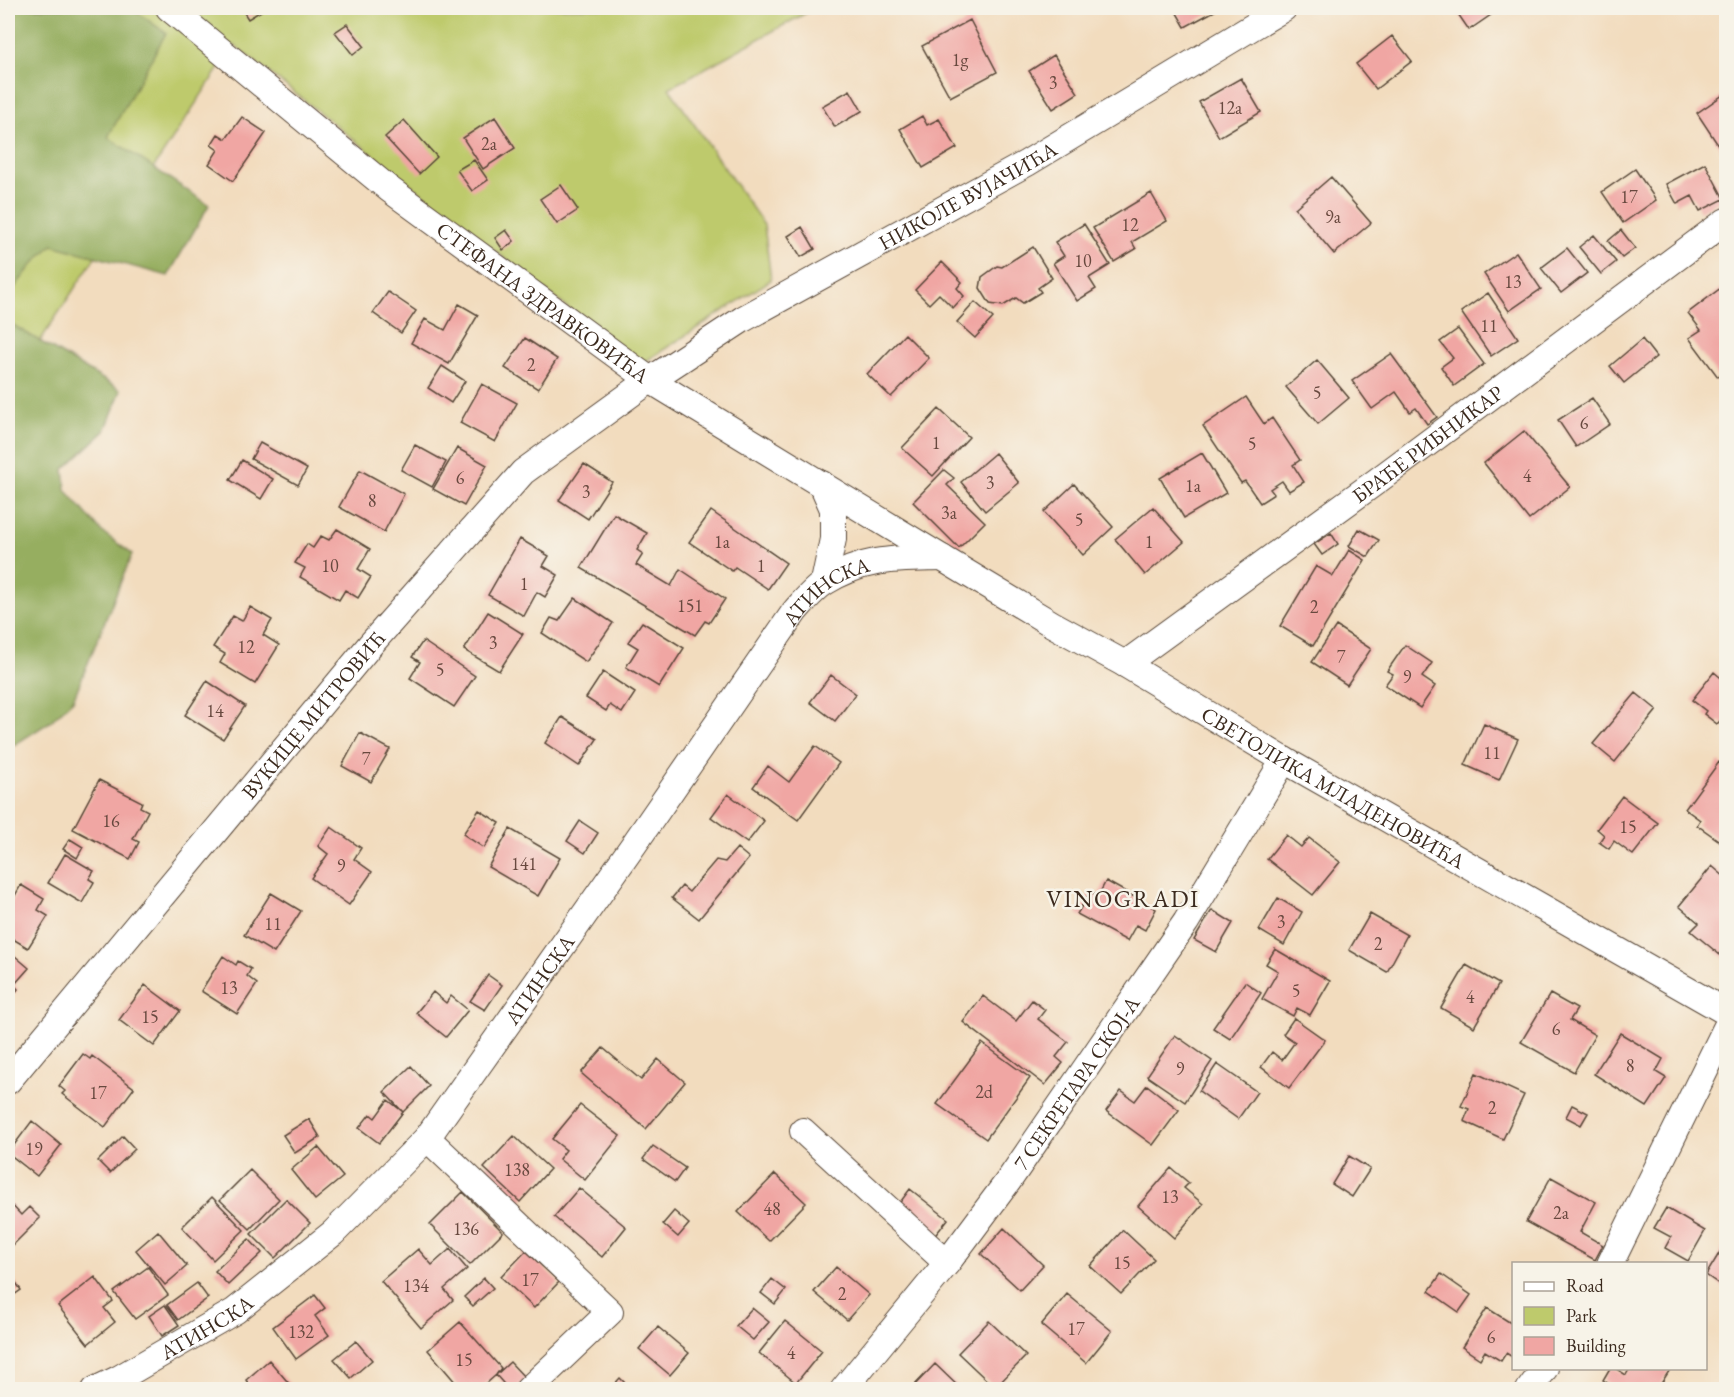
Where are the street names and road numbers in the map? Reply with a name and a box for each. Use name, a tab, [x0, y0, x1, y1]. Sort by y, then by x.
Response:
street label: НИКОЛЕ ВУЈАЧИЋА	[874, 135, 1062, 256]
street label: СТЕФАНА ЗДРАВКОВИЋА	[432, 215, 655, 389]
street label: БРАЋЕ РИБНИКАР	[1346, 378, 1508, 509]
street label: АТИНСКА	[775, 550, 873, 631]
street label: ВУКИЦЕ МИТРОВИЋ	[235, 624, 391, 804]
street label: СВЕТОЛИКА МЛАДЕНОВИЋА	[1197, 700, 1471, 874]
street label: АТИНСКА	[497, 929, 580, 1030]
street label: 7 СЕКРЕТАРА СКОЈ-А	[1007, 990, 1145, 1175]
street label: АТИНСКА	[154, 1288, 259, 1366]

